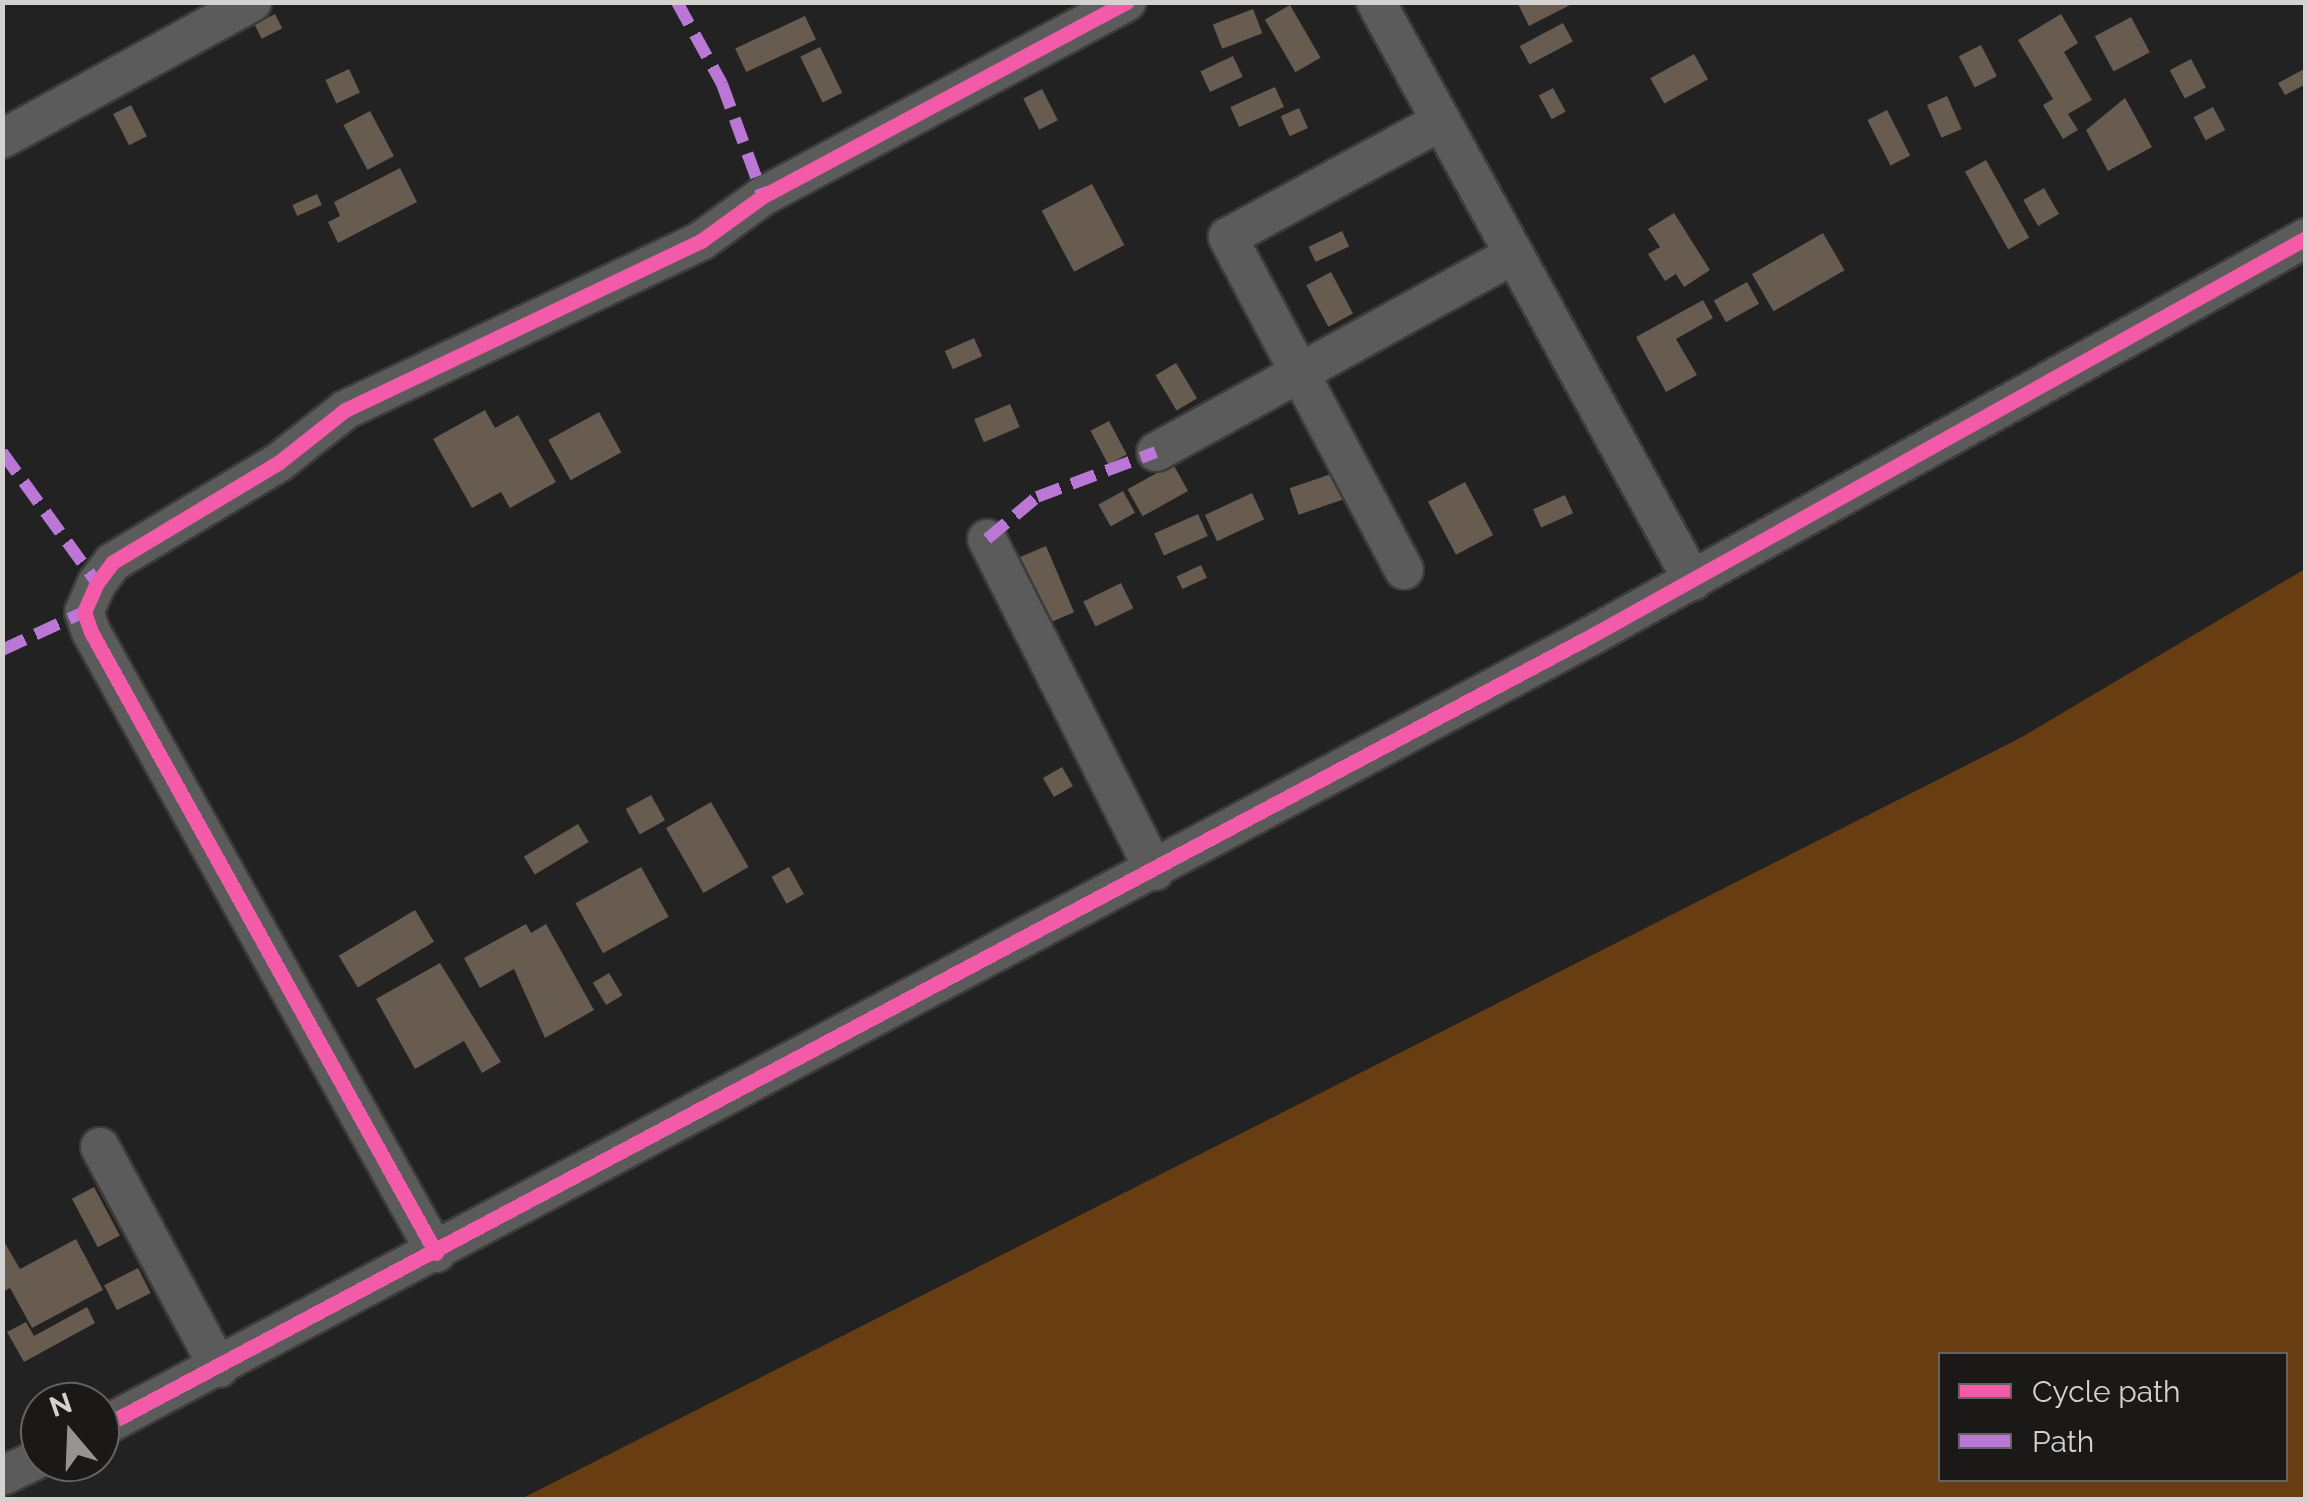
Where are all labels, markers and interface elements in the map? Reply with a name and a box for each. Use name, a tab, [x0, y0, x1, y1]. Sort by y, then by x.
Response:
legend	[1938, 1352, 2288, 1482]
text: Cycle path	[2032, 1374, 2180, 1409]
north arrow	[20, 1382, 120, 1482]
text: N	[45, 1386, 76, 1424]
text: Path	[2032, 1424, 2094, 1459]

